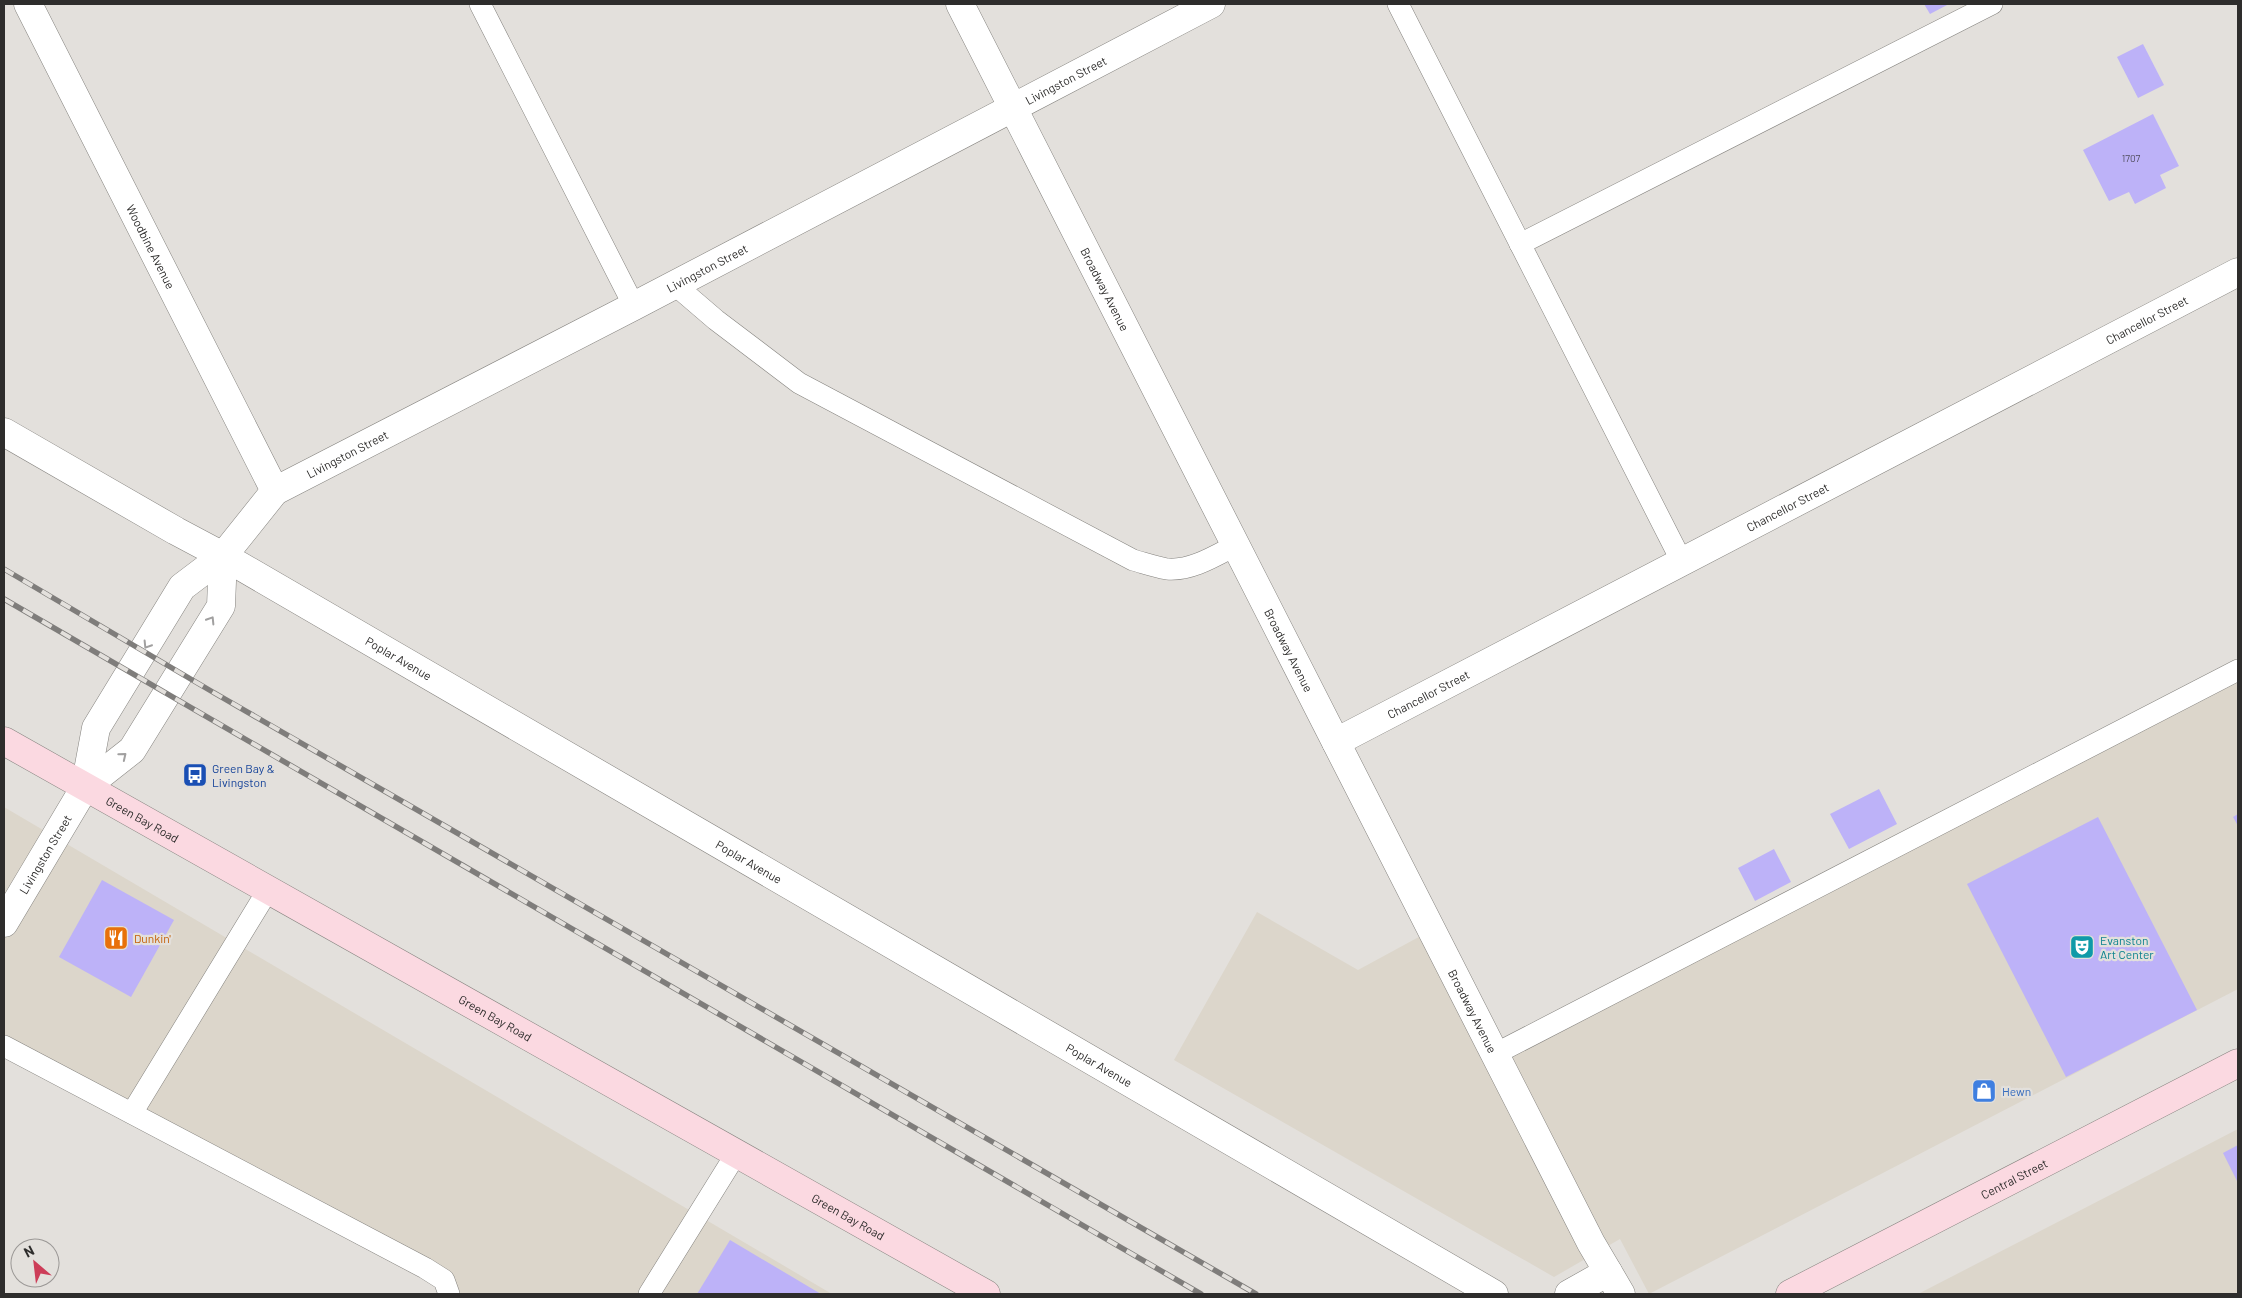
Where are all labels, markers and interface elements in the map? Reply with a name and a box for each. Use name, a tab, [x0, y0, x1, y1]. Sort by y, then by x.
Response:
street label: Livingston Street	[1023, 53, 1109, 107]
house number: 1707	[2122, 152, 2141, 164]
street label: Woodbine Avenue	[124, 202, 178, 291]
street label: Livingston Street	[664, 241, 750, 295]
street label: Broadway Avenue	[1078, 245, 1132, 333]
street label: Chancellor Street	[2103, 293, 2190, 347]
street label: Livingston Street	[304, 427, 390, 481]
street label: Chancellor Street	[1744, 480, 1831, 534]
street label: Broadway Avenue	[1262, 606, 1316, 694]
one-way arrow	[205, 617, 215, 626]
street label: Poplar Avenue	[363, 633, 434, 683]
one-way arrow	[144, 639, 153, 649]
street label: Chancellor Street	[1385, 667, 1472, 721]
one-way arrow	[118, 753, 127, 762]
place label: Green Bay & Livingston	[212, 761, 275, 789]
bus stop icon: Green Bay & Livingston	[182, 762, 208, 788]
street label: Green Bay Road	[104, 793, 181, 845]
street label: Livingston Street	[16, 812, 74, 896]
street label: Poplar Avenue	[714, 837, 785, 886]
restaurant icon: Dunkin'	[103, 925, 129, 951]
place label: Dunkin'	[134, 931, 171, 945]
place label: Evanston Art Center	[2100, 933, 2154, 961]
theatre icon: Evanston Art Center	[2069, 934, 2095, 960]
street label: Broadway Avenue	[1446, 967, 1500, 1055]
street label: Green Bay Road	[457, 992, 534, 1044]
street label: Poplar Avenue	[1064, 1040, 1135, 1089]
shop icon: Hewn	[1971, 1078, 1997, 1104]
place label: Hewn	[2002, 1084, 2031, 1098]
street label: Central Street	[1978, 1156, 2050, 1201]
street label: Green Bay Road	[809, 1190, 887, 1243]
north arrow	[10, 1238, 60, 1288]
text: N	[21, 1241, 37, 1261]

